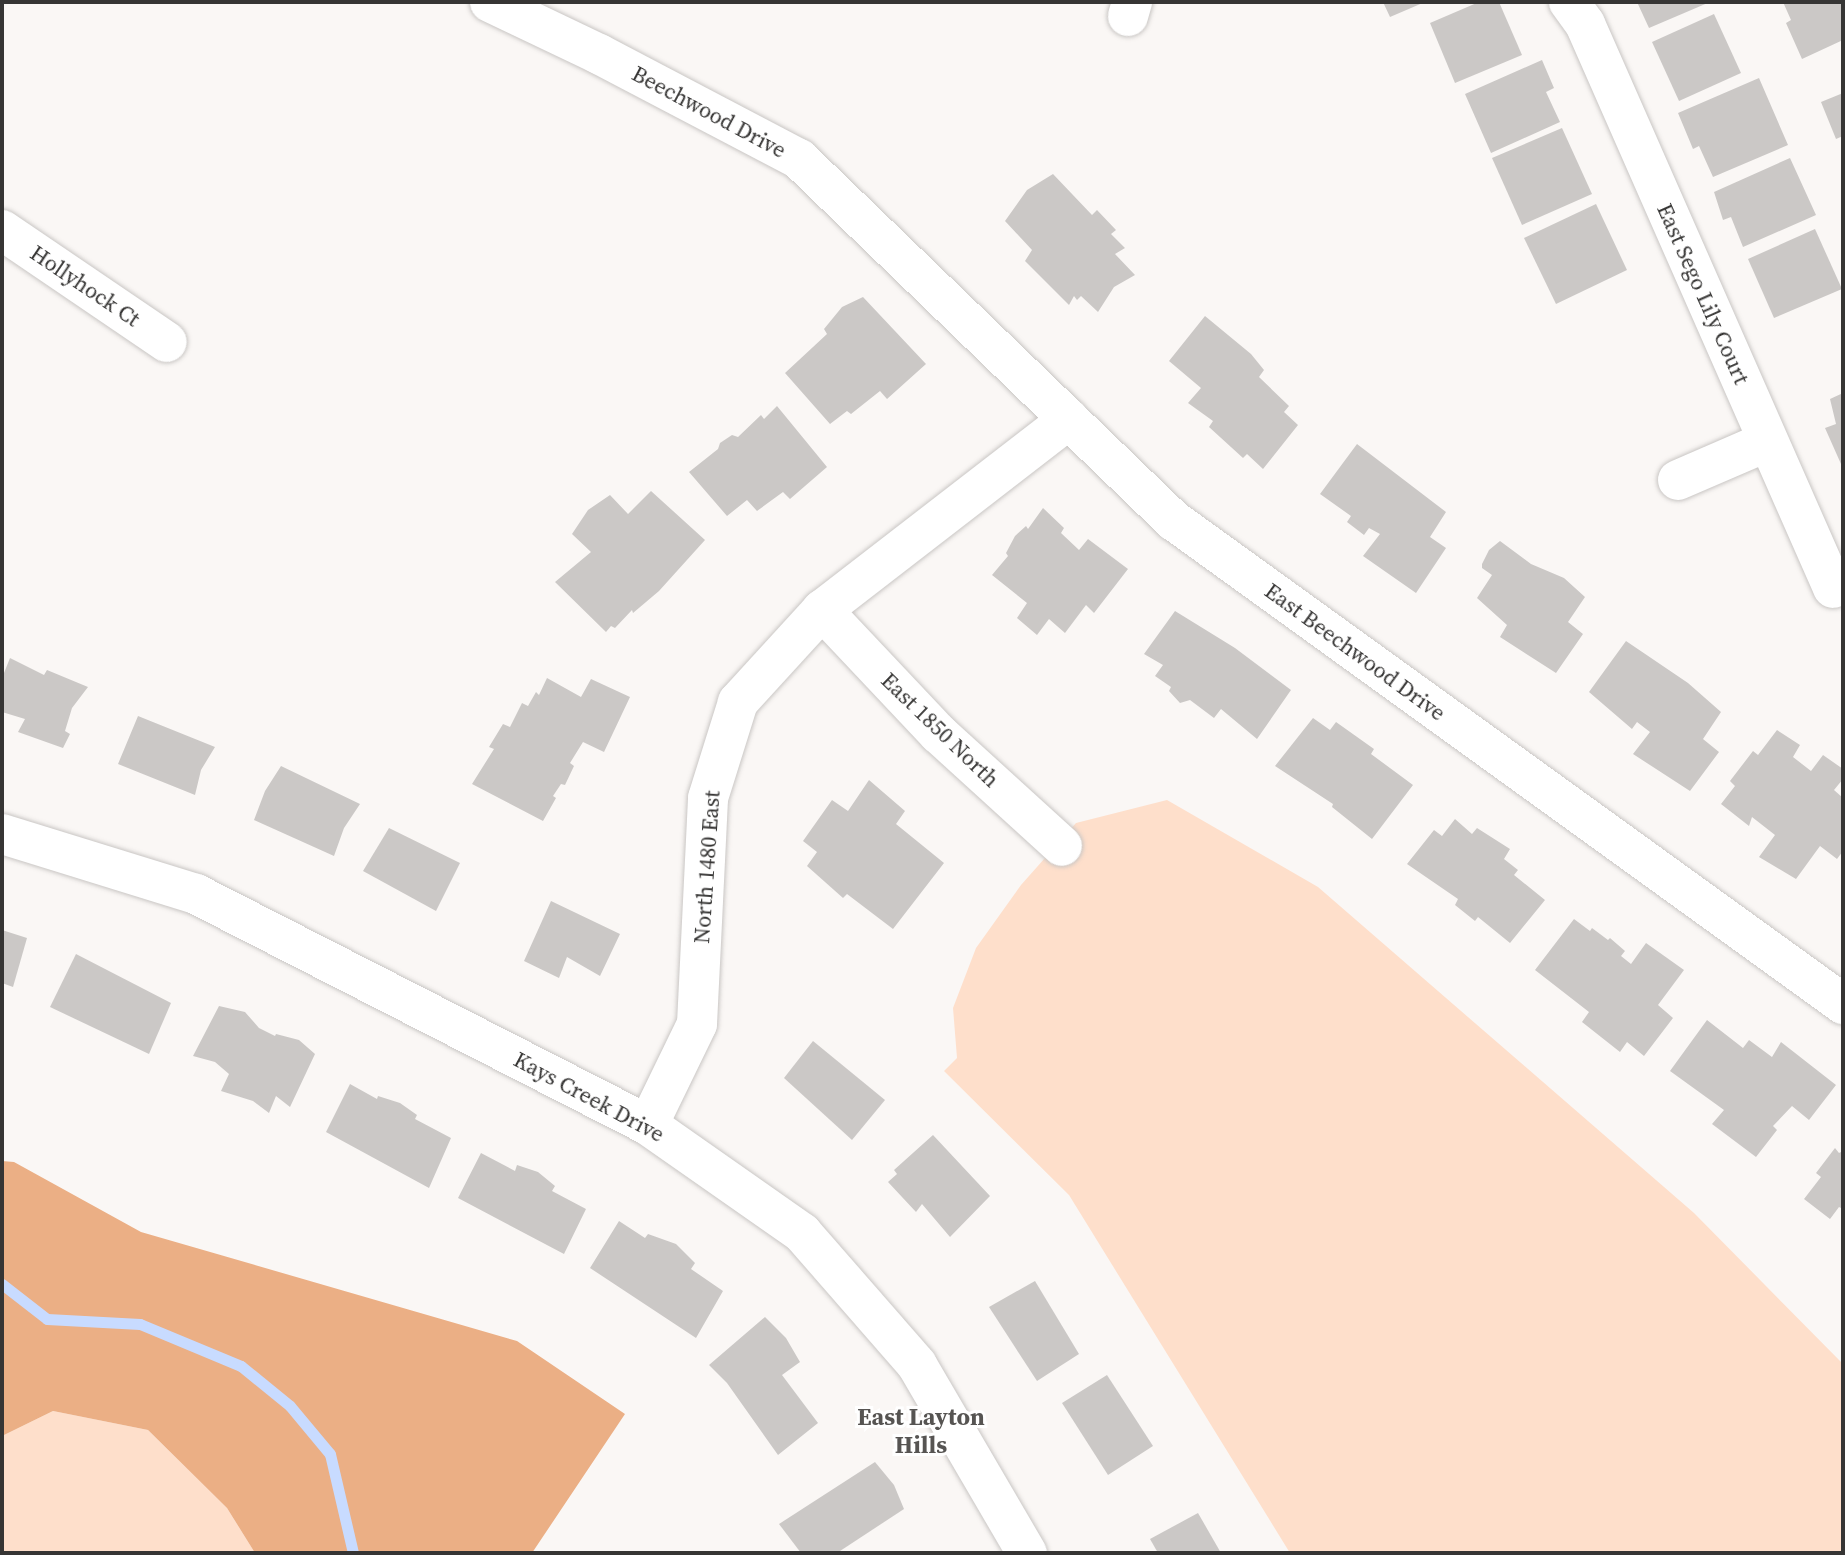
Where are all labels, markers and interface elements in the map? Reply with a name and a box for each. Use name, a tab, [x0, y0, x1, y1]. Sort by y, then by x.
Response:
street label: Beechwood Drive	[628, 60, 790, 164]
street label: East Sego Lily Court	[1651, 200, 1755, 388]
street label: Hollyhock Ct	[25, 240, 145, 332]
street label: East Beechwood Drive	[1260, 578, 1450, 726]
street label: East 1850 North	[876, 667, 1004, 793]
street label: North 1480 East	[688, 790, 726, 944]
street label: Kays Creek Drive	[509, 1046, 669, 1148]
district label: East Layton Hills	[857, 1403, 985, 1459]

